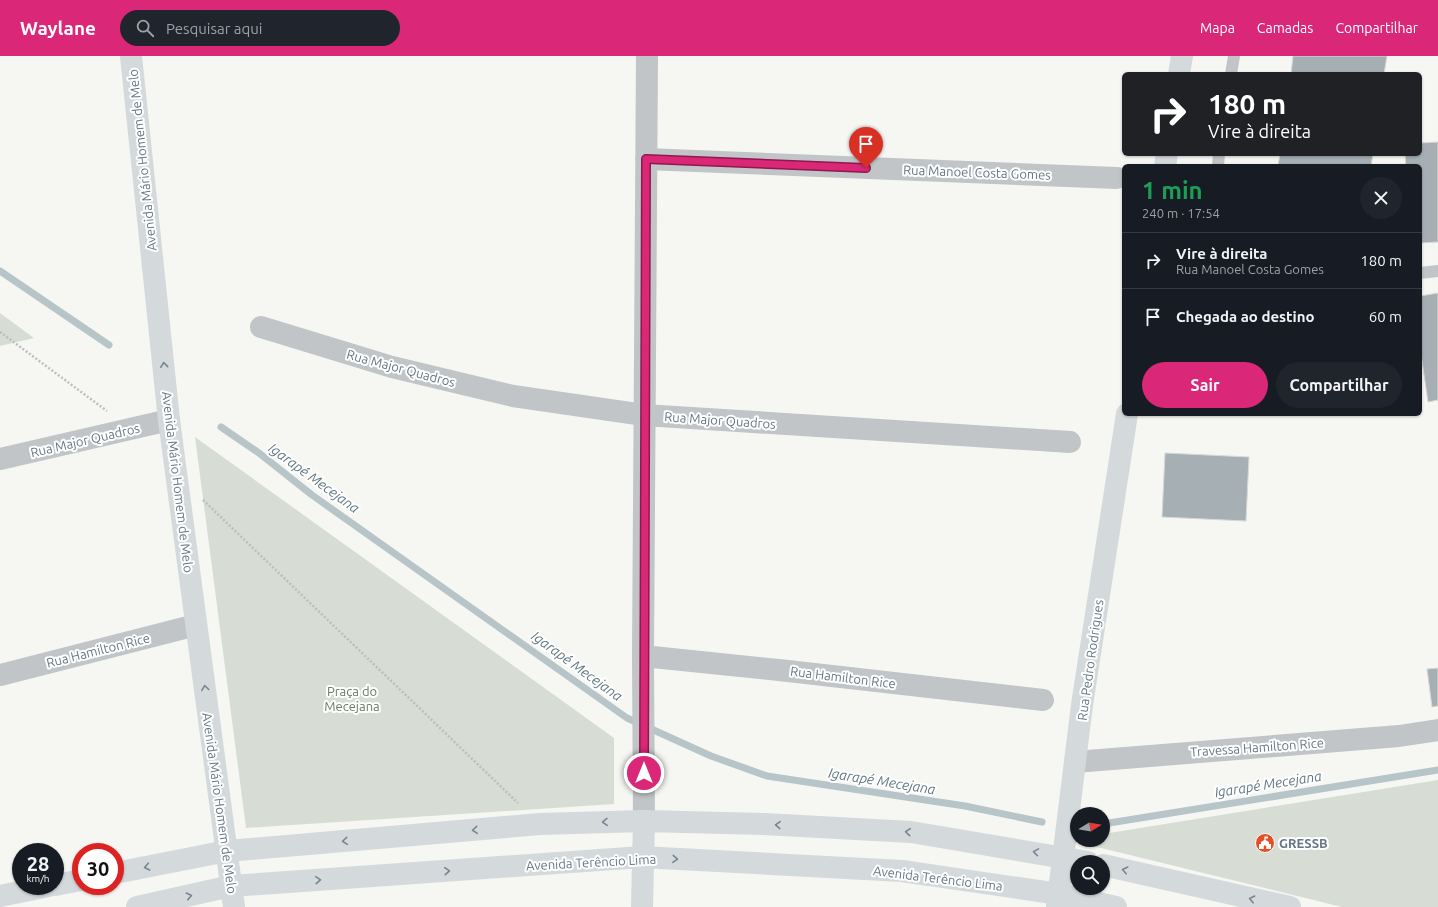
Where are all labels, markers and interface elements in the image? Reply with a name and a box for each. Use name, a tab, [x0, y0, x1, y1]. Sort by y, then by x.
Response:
search box	[120, 10, 400, 46]
text: Waylane	[20, 17, 96, 39]
icon: search	[134, 17, 156, 39]
text: Pesquisar aqui	[166, 20, 262, 37]
text: Mapa	[1200, 20, 1235, 36]
text: Camadas	[1257, 20, 1313, 36]
text: Compartilhar	[1335, 20, 1418, 36]
street label: Avenida Mário Homem de Melo	[125, 68, 159, 252]
icon: right	[1142, 88, 1194, 140]
text: 180 m	[1208, 88, 1286, 119]
text: Vire à direita	[1208, 121, 1311, 141]
pin	[849, 127, 883, 168]
icon: arrive	[855, 133, 877, 155]
street label: Rua Manoel Costa Gomes	[903, 162, 1052, 182]
text: 1 min	[1142, 177, 1203, 204]
button: close	[1360, 177, 1402, 219]
text: 240 m · 17:54	[1142, 206, 1220, 220]
text: Vire à direita	[1176, 245, 1268, 262]
icon: right	[1142, 250, 1164, 272]
text: 180 m	[1360, 252, 1402, 269]
text: Rua Manoel Costa Gomes	[1176, 262, 1324, 276]
icon: arrive	[1142, 306, 1164, 328]
text: Chegada ao destino	[1176, 308, 1315, 325]
text: 60 m	[1369, 308, 1402, 325]
street label: Rua Major Quadros	[345, 347, 457, 390]
one-way arrow	[159, 362, 168, 368]
button: Sair	[1142, 362, 1268, 408]
button: Compartilhar	[1276, 362, 1402, 408]
street label: Avenida Mário Homem de Melo	[160, 390, 196, 574]
street label: Rua Major Quadros	[664, 409, 777, 432]
street label: Rua Major Quadros	[29, 421, 142, 460]
water label: Igarapé Mecejana	[266, 440, 363, 516]
street label: Rua Pedro Rodrigues	[1075, 598, 1105, 721]
water label: Igarapé Mecejana	[529, 628, 626, 704]
street label: Rua Hamilton Rice	[45, 630, 151, 670]
street label: Rua Hamilton Rice	[789, 664, 897, 690]
park label: Praça do Mecejana	[324, 684, 380, 713]
one-way arrow	[201, 685, 210, 691]
street label: Avenida Mário Homem de Melo	[200, 712, 240, 894]
street label: Travessa Hamilton Rice	[1190, 735, 1324, 759]
position arrow	[623, 752, 665, 794]
water label: Igarapé Mecejana	[827, 765, 937, 797]
water label: Igarapé Mecejana	[1213, 768, 1323, 800]
north arrow	[1070, 807, 1110, 847]
map controls	[1070, 807, 1110, 895]
one-way arrow	[602, 818, 608, 827]
one-way arrow	[775, 820, 781, 829]
one-way arrow	[472, 825, 478, 834]
one-way arrow	[905, 828, 911, 837]
public building icon: GRESSB	[1254, 832, 1276, 854]
one-way arrow	[342, 836, 348, 845]
place label: GRESSB	[1279, 836, 1328, 850]
speed limit sign: 30	[72, 843, 124, 895]
one-way arrow	[1033, 848, 1039, 857]
text: 28	[27, 852, 49, 875]
street label: Avenida Terêncio Lima	[526, 852, 656, 872]
one-way arrow	[672, 855, 678, 863]
button: search	[1070, 855, 1110, 895]
one-way arrow	[144, 862, 151, 870]
street label: Avenida Terêncio Lima	[872, 863, 1004, 893]
one-way arrow	[444, 867, 450, 876]
one-way arrow	[1122, 867, 1128, 875]
text: km/h	[26, 873, 50, 884]
one-way arrow	[315, 876, 321, 885]
one-way arrow	[186, 892, 192, 900]
one-way arrow	[1249, 895, 1255, 903]

